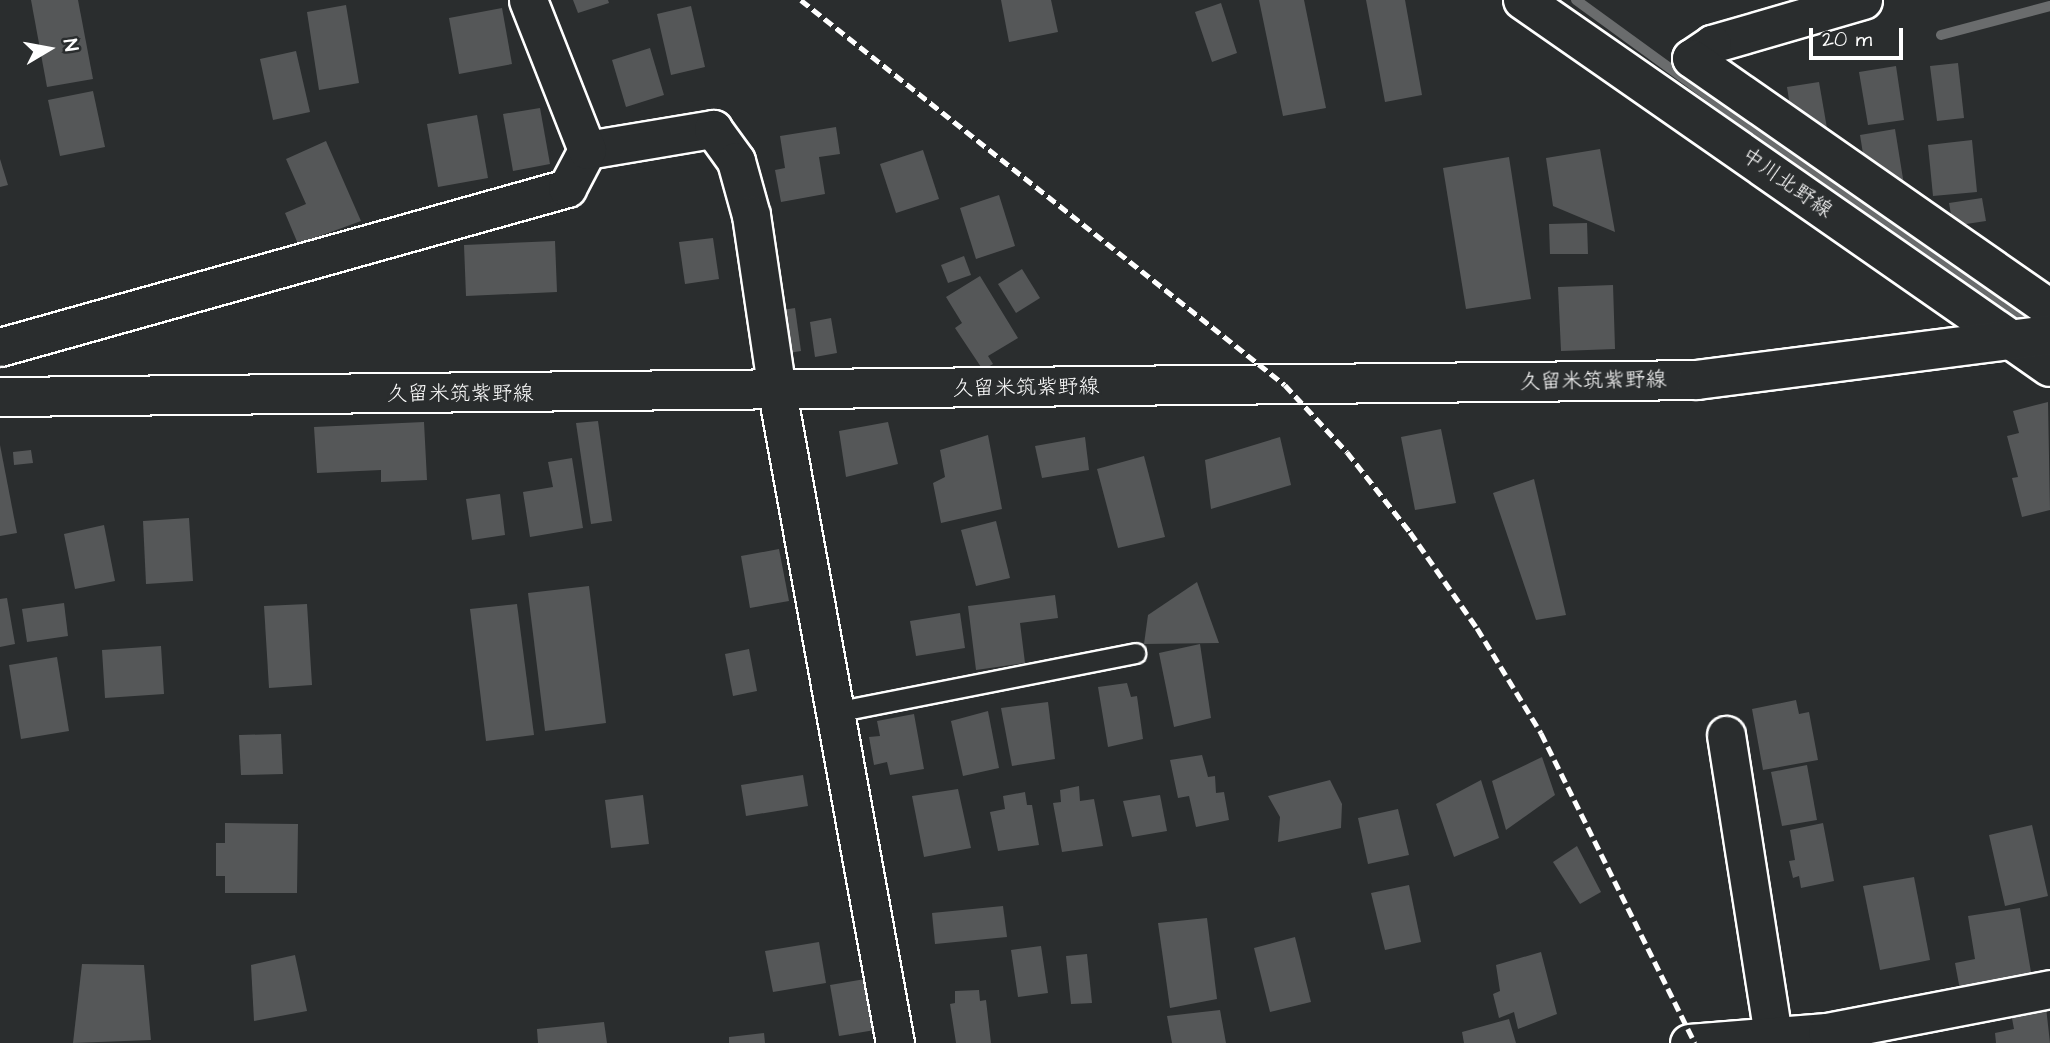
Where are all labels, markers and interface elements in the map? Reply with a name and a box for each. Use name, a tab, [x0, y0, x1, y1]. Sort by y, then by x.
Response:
north arrow	[14, 14, 84, 84]
scale bar	[1812, 14, 1906, 58]
text: 20 m	[1822, 25, 1872, 54]
text: N	[56, 37, 85, 53]
street label: 中川北野線	[1737, 143, 1837, 223]
street label: 久留米筑紫野線	[1519, 367, 1667, 395]
street label: 久留米筑紫野線	[952, 374, 1100, 402]
street label: 久留米筑紫野線	[387, 381, 533, 407]

